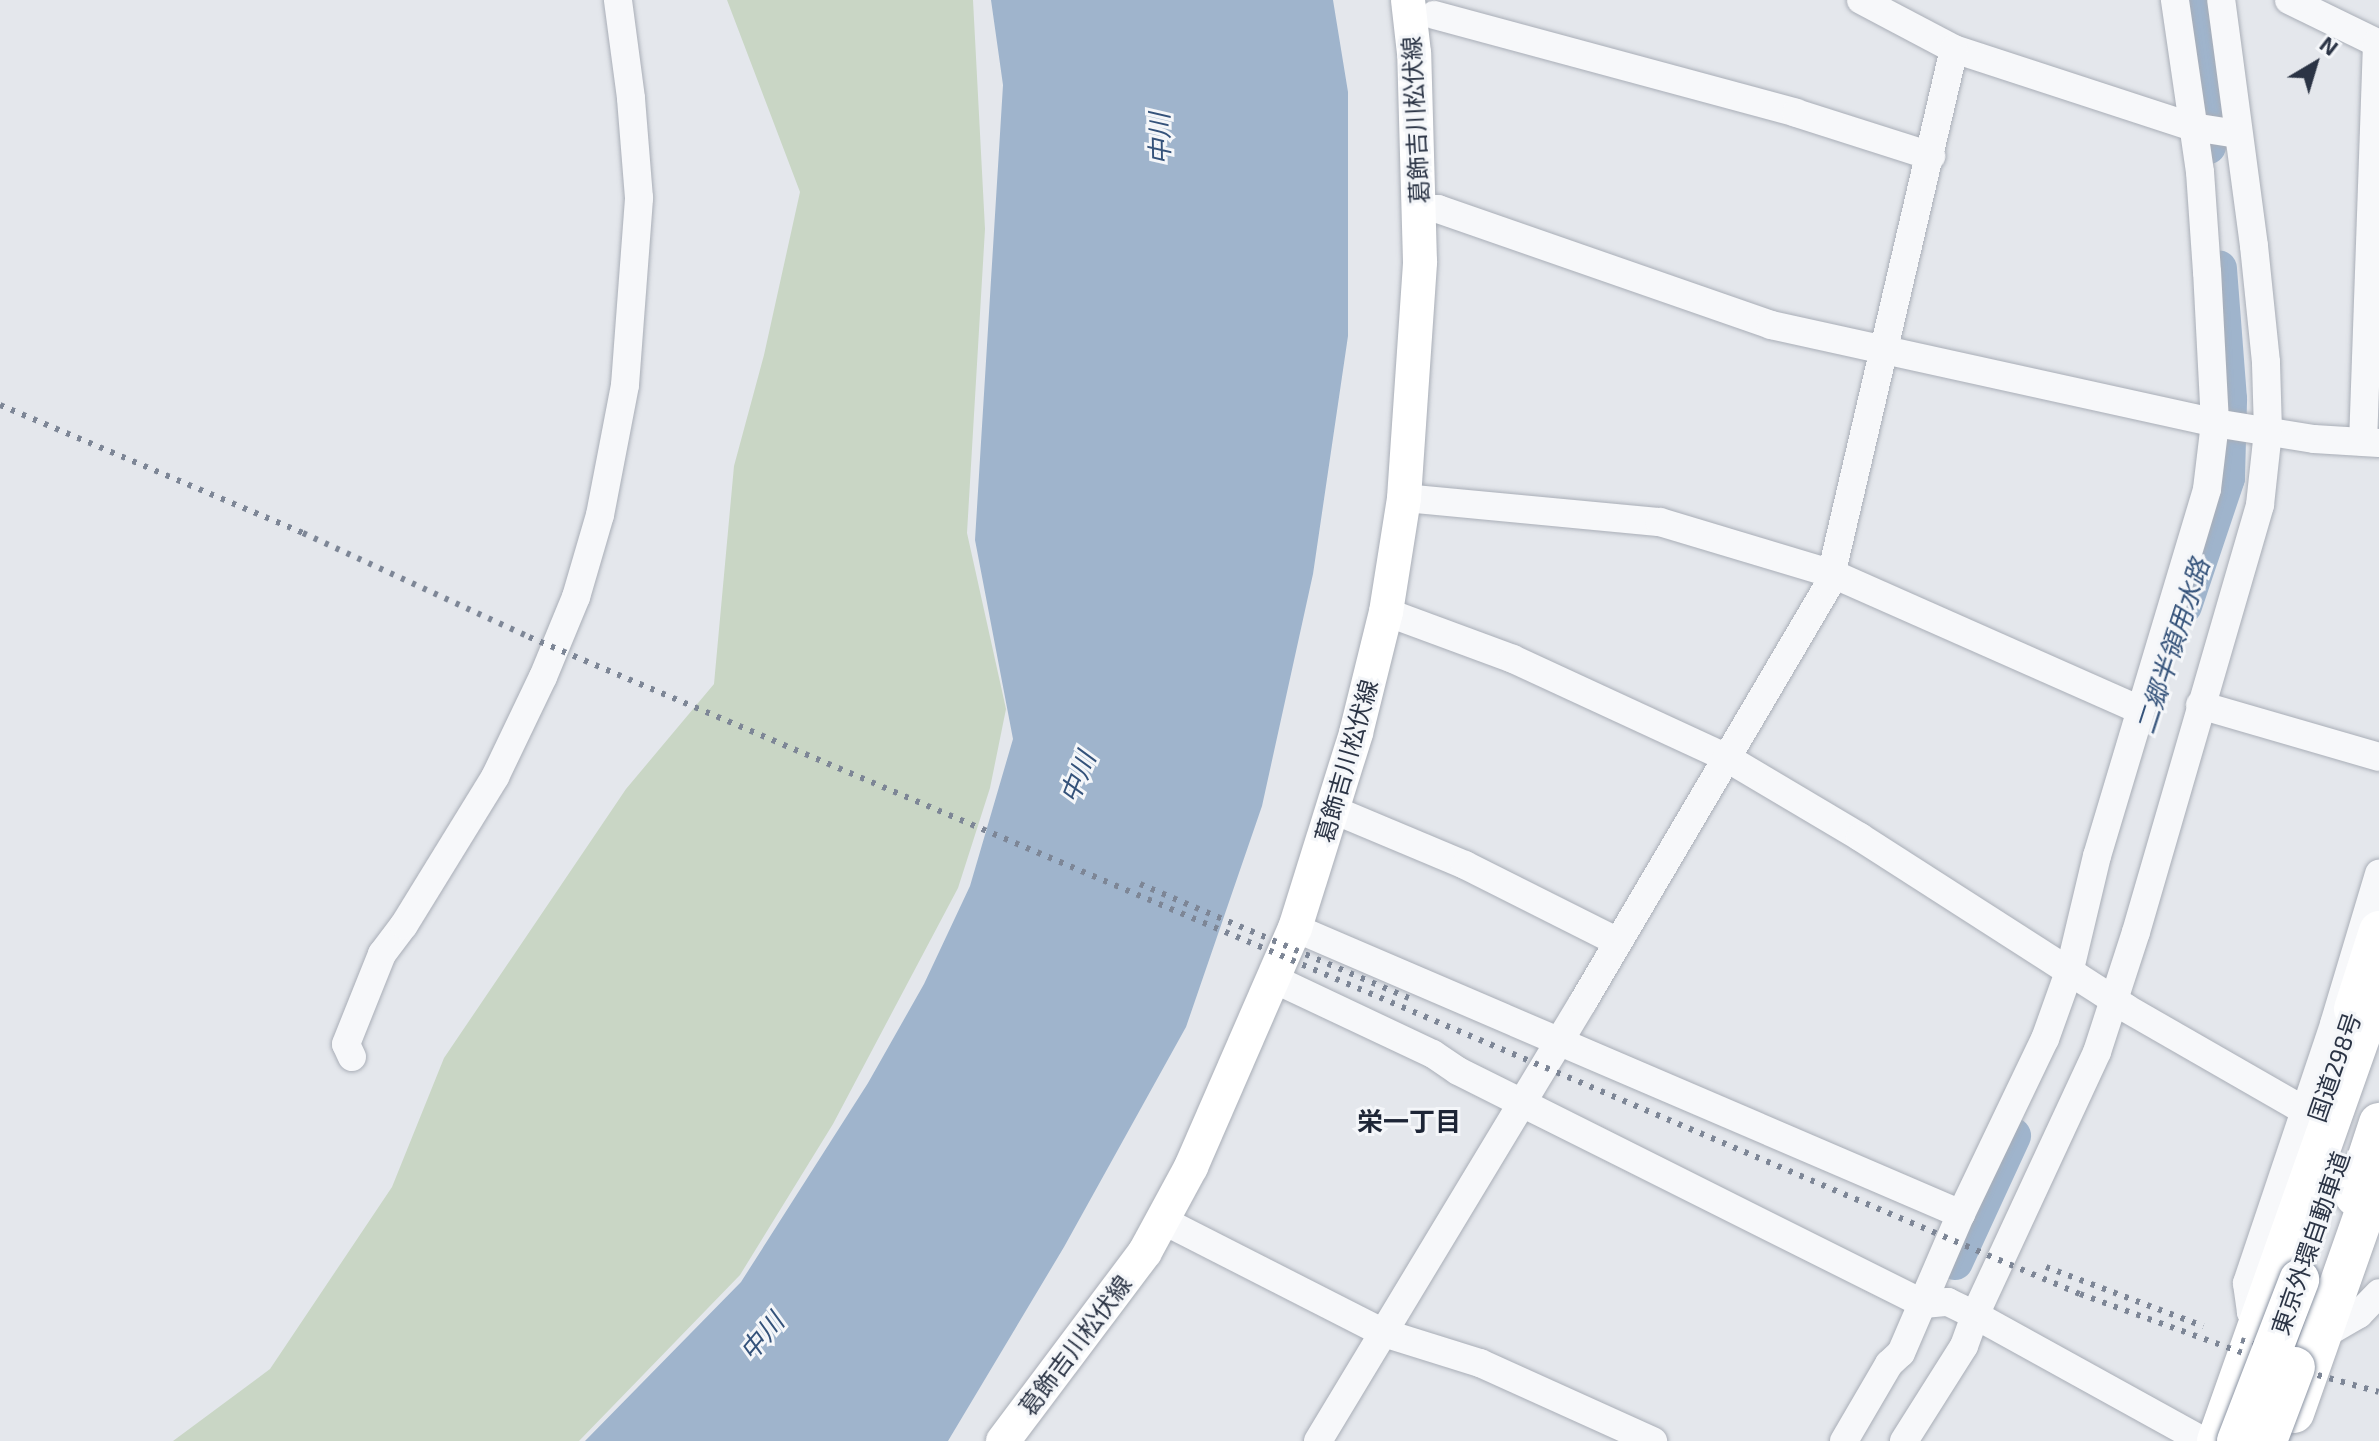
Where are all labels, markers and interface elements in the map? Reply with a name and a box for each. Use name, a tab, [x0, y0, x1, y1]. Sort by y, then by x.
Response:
north arrow	[2275, 24, 2355, 104]
text: N	[2316, 30, 2344, 60]
street label: 葛飾吉川松伏線	[1396, 35, 1434, 205]
water label: 中川	[1143, 113, 1175, 165]
water label: 二郷半領用水路	[2129, 555, 2215, 737]
street label: 葛飾吉川松伏線	[1309, 676, 1383, 846]
water label: 中川	[1053, 747, 1101, 807]
street label: 国道298号	[2302, 1009, 2366, 1125]
district label: 栄一丁目	[1357, 1105, 1461, 1137]
street label: 東京外環自動車道	[2265, 1148, 2355, 1338]
street label: 葛飾吉川松伏線	[1013, 1269, 1137, 1421]
water label: 中川	[732, 1306, 790, 1366]

